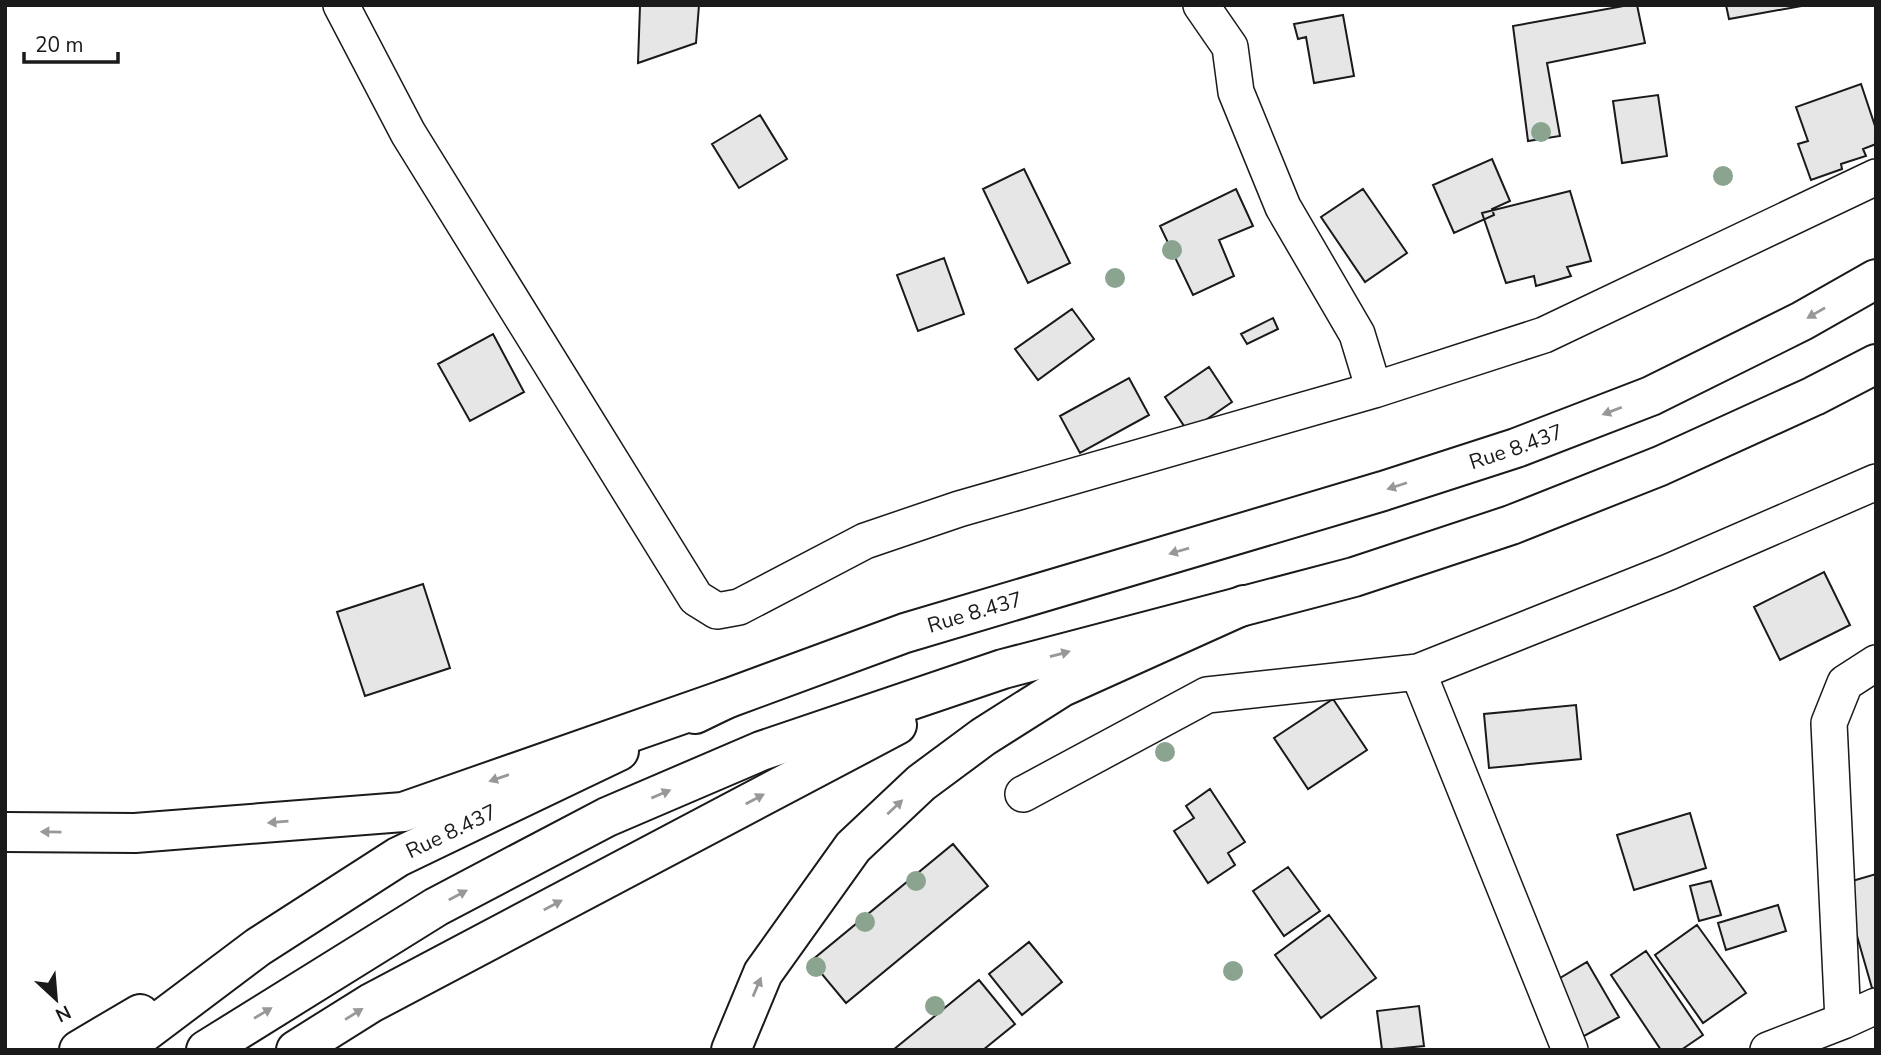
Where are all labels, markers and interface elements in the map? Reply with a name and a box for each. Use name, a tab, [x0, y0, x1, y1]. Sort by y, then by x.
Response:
scale bar	[24, 21, 119, 65]
text: 20 m	[35, 31, 84, 59]
one-way arrow	[1807, 307, 1826, 319]
one-way arrow	[1601, 406, 1622, 417]
street label: Rue 8.437	[1466, 417, 1567, 476]
one-way arrow	[1386, 482, 1407, 492]
one-way arrow	[1168, 546, 1189, 556]
street label: Rue 8.437	[924, 585, 1026, 640]
one-way arrow	[1050, 648, 1072, 659]
one-way arrow	[489, 773, 510, 784]
one-way arrow	[651, 788, 671, 800]
one-way arrow	[745, 794, 765, 805]
street label: Rue 8.437	[401, 798, 501, 865]
one-way arrow	[886, 800, 903, 816]
one-way arrow	[267, 817, 289, 828]
one-way arrow	[40, 826, 62, 838]
one-way arrow	[448, 890, 468, 901]
one-way arrow	[544, 899, 563, 911]
north arrow	[21, 964, 91, 1034]
one-way arrow	[752, 976, 763, 997]
text: N	[51, 999, 75, 1028]
one-way arrow	[253, 1006, 272, 1019]
one-way arrow	[344, 1007, 363, 1020]

